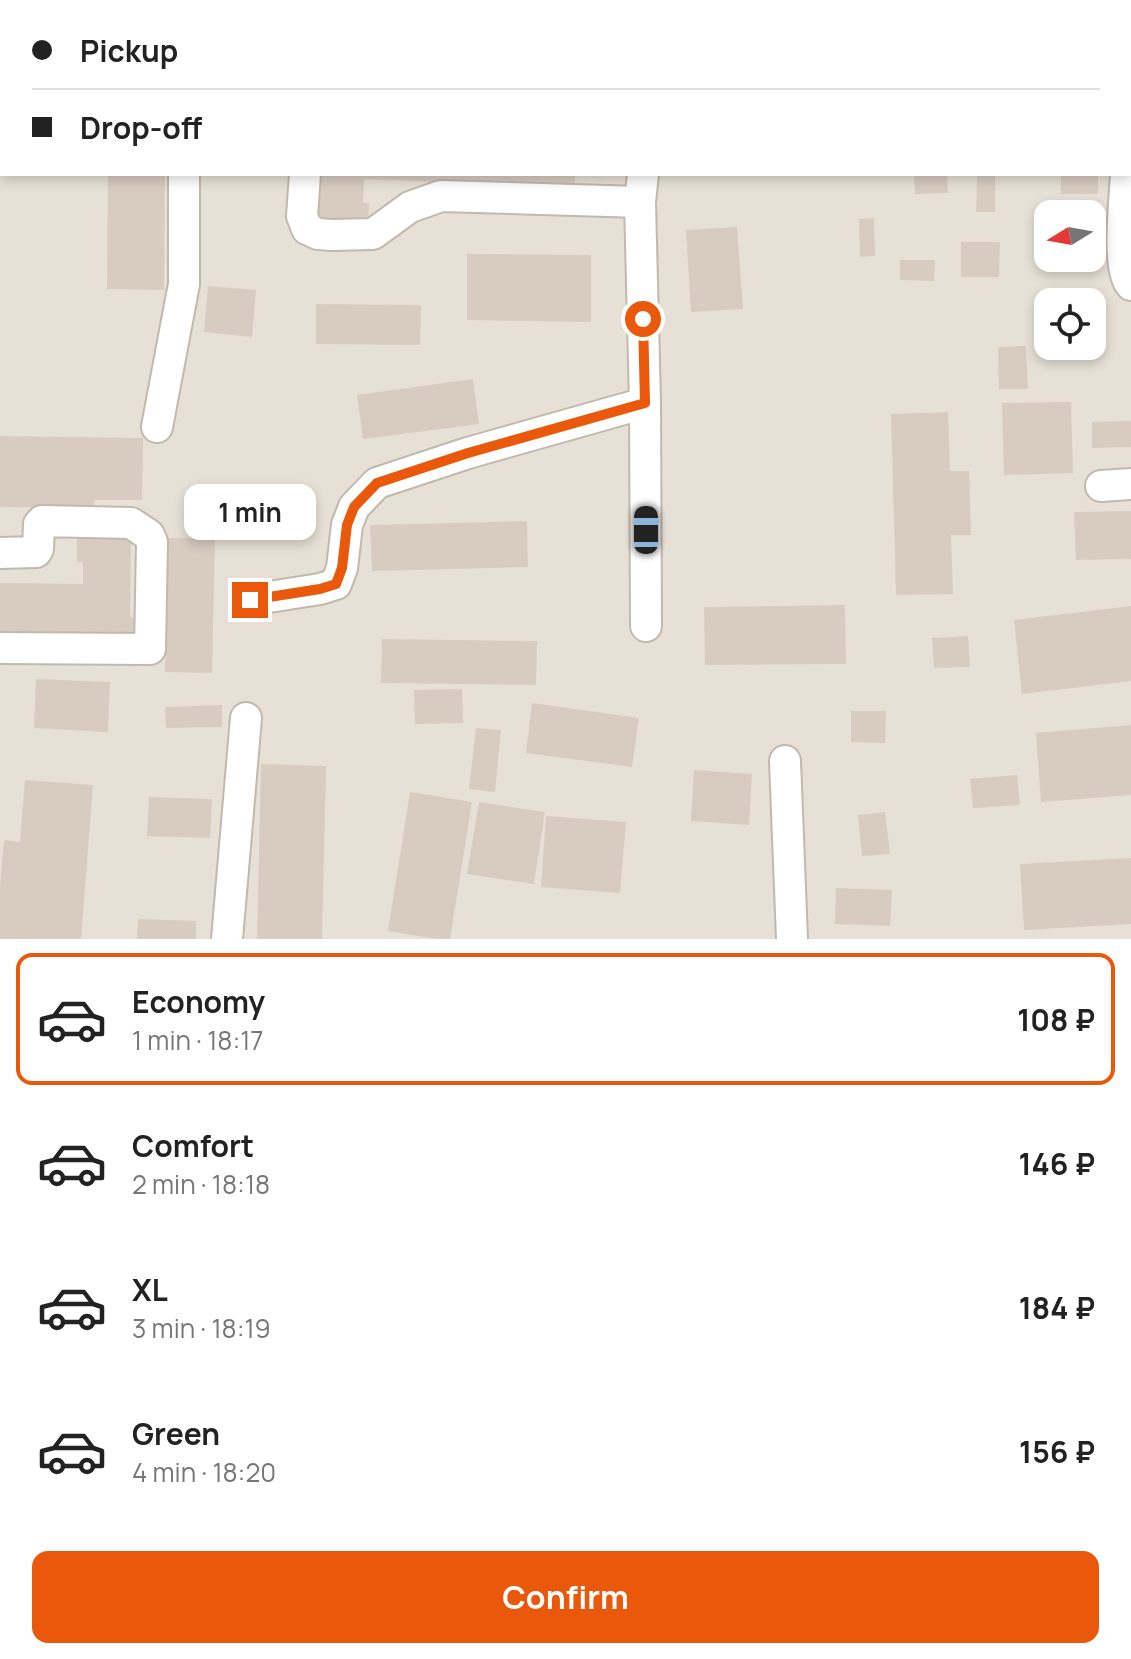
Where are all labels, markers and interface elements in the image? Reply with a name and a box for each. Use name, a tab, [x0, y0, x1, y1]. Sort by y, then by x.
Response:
text: Pickup	[80, 30, 178, 71]
text: Drop-off	[80, 107, 202, 148]
north arrow	[1034, 200, 1106, 272]
map controls	[1034, 200, 1106, 360]
button: locate	[1034, 288, 1106, 360]
route start	[625, 301, 661, 337]
callout: 1 min	[184, 484, 316, 540]
text: 1 min	[218, 494, 282, 530]
car	[634, 506, 658, 554]
route end	[232, 582, 268, 618]
text: Economy	[132, 981, 265, 1022]
icon: car	[36, 983, 108, 1055]
text: 108 ₽	[1017, 999, 1095, 1040]
text: 1 min · 18:17	[132, 1022, 263, 1058]
text: Comfort	[132, 1125, 254, 1166]
icon: car	[36, 1127, 108, 1199]
text: 146 ₽	[1018, 1143, 1095, 1184]
text: 2 min · 18:18	[132, 1166, 270, 1202]
text: XL	[132, 1269, 168, 1310]
icon: car	[36, 1271, 108, 1343]
text: 184 ₽	[1019, 1287, 1095, 1328]
text: 3 min · 18:19	[132, 1310, 271, 1346]
text: Green	[132, 1413, 220, 1454]
icon: car	[36, 1415, 108, 1487]
text: 156 ₽	[1019, 1431, 1095, 1472]
text: 4 min · 18:20	[132, 1454, 276, 1490]
button: Confirm	[32, 1551, 1099, 1643]

